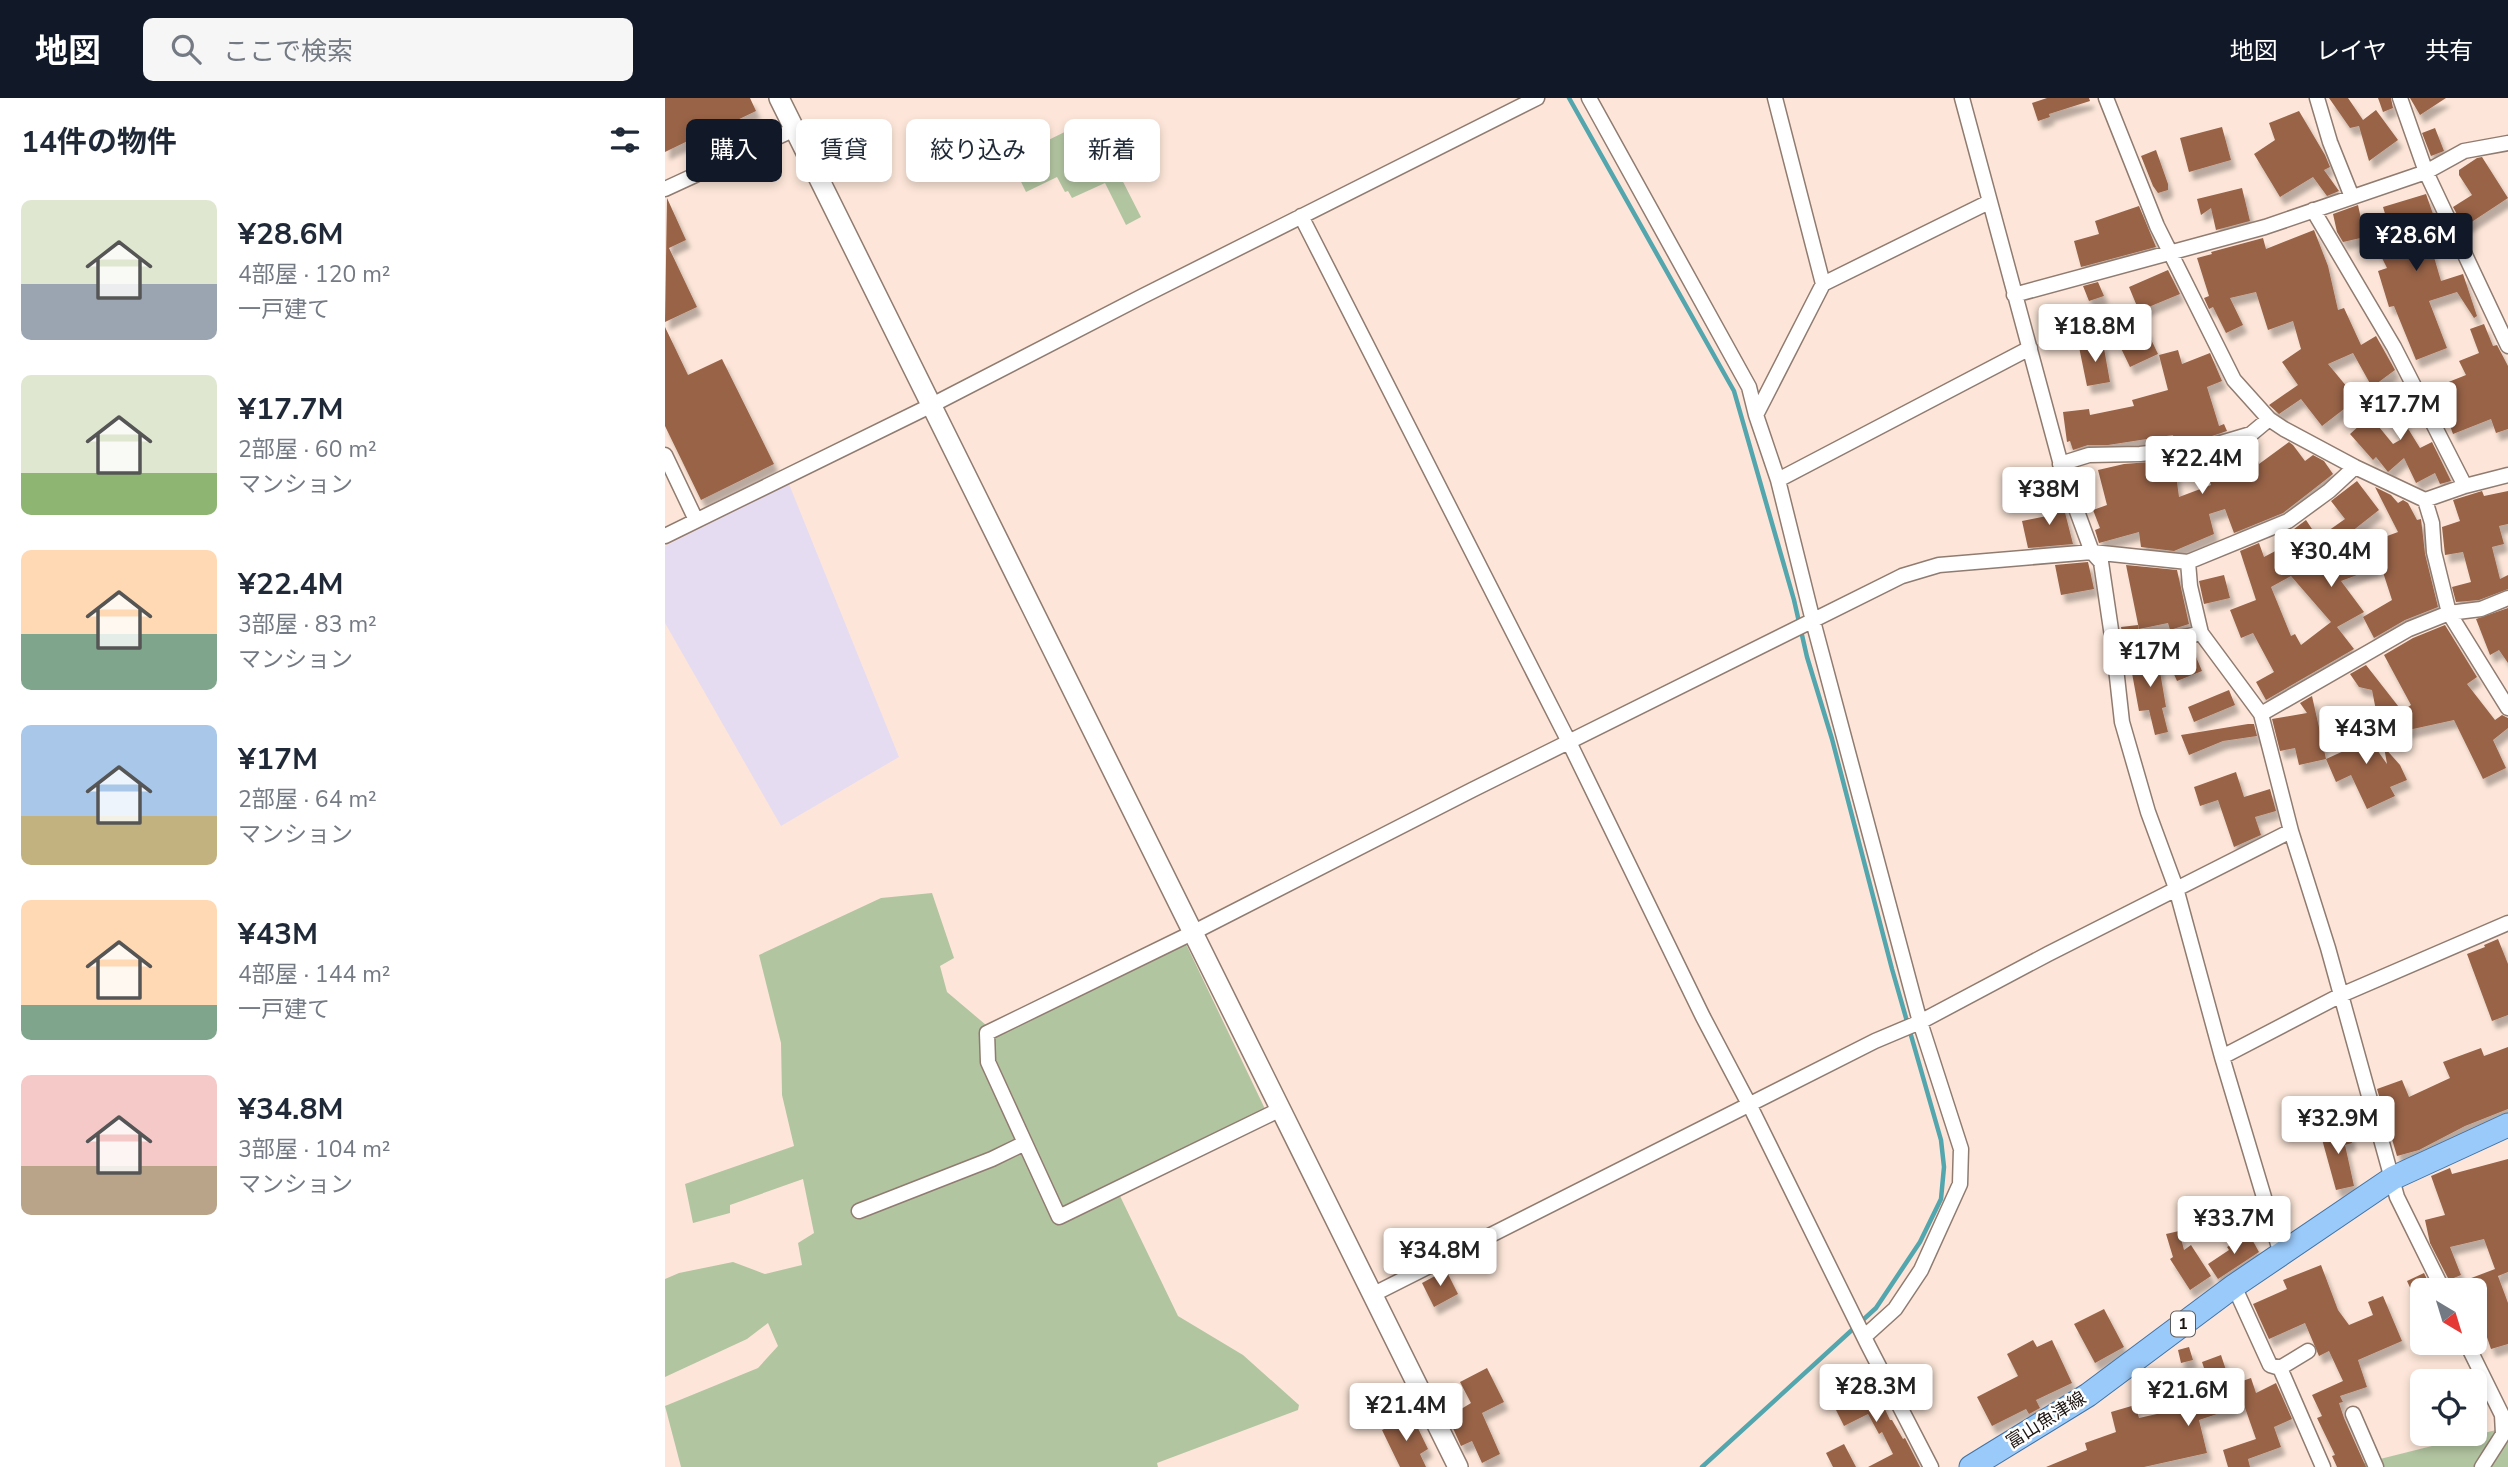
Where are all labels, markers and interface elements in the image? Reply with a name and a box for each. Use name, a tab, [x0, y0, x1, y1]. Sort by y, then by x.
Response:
search box	[143, 18, 633, 81]
text: 地図	[35, 29, 101, 74]
icon: search	[167, 30, 205, 68]
text: ここで検索	[223, 34, 353, 69]
text: 地図	[2230, 35, 2278, 67]
text: レイヤ	[2316, 35, 2387, 67]
text: 共有	[2425, 35, 2473, 67]
chip: 購入	[686, 119, 782, 182]
chip: 賃貸	[796, 119, 892, 182]
chip: 絞り込み	[906, 119, 1050, 182]
chip: 新着	[1064, 119, 1160, 182]
icon: filters	[606, 121, 644, 159]
text: 14件の物件	[21, 122, 177, 163]
text: ¥28.6M	[238, 214, 343, 255]
pin: ¥28.6M	[2359, 214, 2473, 273]
text: ¥28.6M	[2376, 220, 2456, 251]
icon: home	[77, 228, 161, 312]
text: 4部屋 · 120 m²	[238, 259, 391, 290]
text: 一戸建て	[238, 294, 330, 325]
pin: ¥18.8M	[2038, 304, 2152, 364]
text: ¥18.8M	[2055, 311, 2135, 342]
pin: ¥17.7M	[2343, 382, 2457, 442]
text: ¥17.7M	[238, 389, 343, 430]
text: ¥17.7M	[2360, 389, 2440, 420]
icon: home	[77, 403, 161, 487]
text: 2部屋 · 60 m²	[238, 434, 377, 465]
pin: ¥22.4M	[2145, 436, 2259, 496]
text: ¥22.4M	[2162, 443, 2242, 474]
pin: ¥38M	[2008, 468, 2090, 527]
text: マンション	[238, 469, 353, 500]
text: ¥38M	[2018, 474, 2080, 505]
pin: ¥30.4M	[2274, 530, 2388, 589]
text: ¥30.4M	[2291, 536, 2371, 567]
text: ¥22.4M	[238, 564, 343, 605]
icon: home	[77, 578, 161, 662]
text: 3部屋 · 83 m²	[238, 609, 377, 640]
pin: ¥17M	[2109, 630, 2191, 689]
text: ¥17M	[2119, 636, 2181, 667]
text: マンション	[238, 644, 353, 675]
pin: ¥43M	[2325, 706, 2407, 766]
text: ¥43M	[2335, 713, 2397, 744]
text: ¥17M	[238, 739, 318, 780]
icon: home	[77, 753, 161, 837]
text: 2部屋 · 64 m²	[238, 784, 377, 815]
text: マンション	[238, 819, 353, 850]
text: ¥43M	[238, 914, 318, 955]
icon: home	[77, 928, 161, 1012]
text: 4部屋 · 144 m²	[238, 959, 391, 990]
text: 一戸建て	[238, 994, 330, 1025]
text: ¥34.8M	[238, 1089, 343, 1130]
pin: ¥32.9M	[2281, 1096, 2395, 1156]
icon: home	[77, 1103, 161, 1187]
text: ¥32.9M	[2298, 1103, 2378, 1134]
text: 3部屋 · 104 m²	[238, 1134, 391, 1165]
text: マンション	[238, 1169, 353, 1200]
pin: ¥33.7M	[2177, 1196, 2291, 1256]
text: ¥33.7M	[2194, 1203, 2274, 1234]
pin: ¥34.8M	[1383, 1228, 1497, 1288]
text: ¥34.8M	[1400, 1235, 1480, 1266]
north arrow	[2410, 1278, 2487, 1354]
map controls	[2410, 1278, 2487, 1446]
road number: 1	[2171, 1312, 2195, 1336]
pin: ¥28.3M	[1819, 1364, 1933, 1424]
pin: ¥21.6M	[2131, 1368, 2245, 1428]
button: locate	[2410, 1369, 2487, 1446]
text: ¥28.3M	[1836, 1371, 1916, 1402]
text: ¥21.6M	[2148, 1375, 2228, 1406]
pin: ¥21.4M	[1349, 1384, 1463, 1443]
street label: 富山魚津線	[2001, 1386, 2091, 1454]
text: ¥21.4M	[1366, 1390, 1446, 1421]

